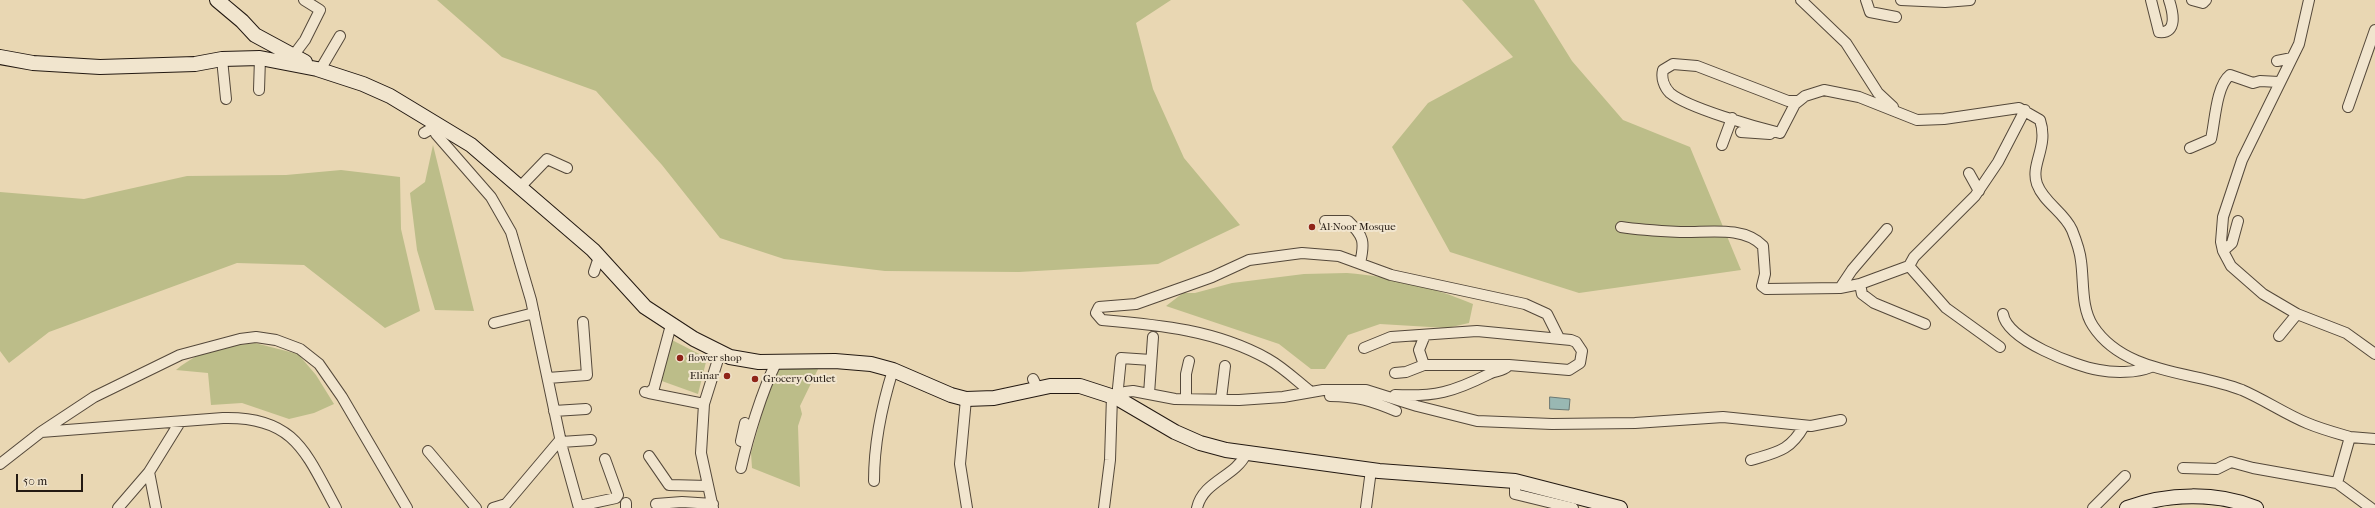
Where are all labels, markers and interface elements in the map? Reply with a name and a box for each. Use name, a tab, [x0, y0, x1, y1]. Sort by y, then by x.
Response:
place label: Al Noor Mosque	[1320, 220, 1396, 234]
marker: Al Noor Mosque	[1307, 222, 1317, 232]
place label: flower shop	[688, 351, 742, 365]
marker: flower shop	[675, 353, 685, 363]
place label: Elinar	[690, 369, 719, 383]
marker: Elinar	[722, 371, 732, 381]
place label: Grocery Outlet	[763, 372, 835, 386]
marker: Grocery Outlet	[750, 374, 760, 384]
scale bar	[18, 466, 85, 492]
text: 50 m	[23, 474, 47, 488]

